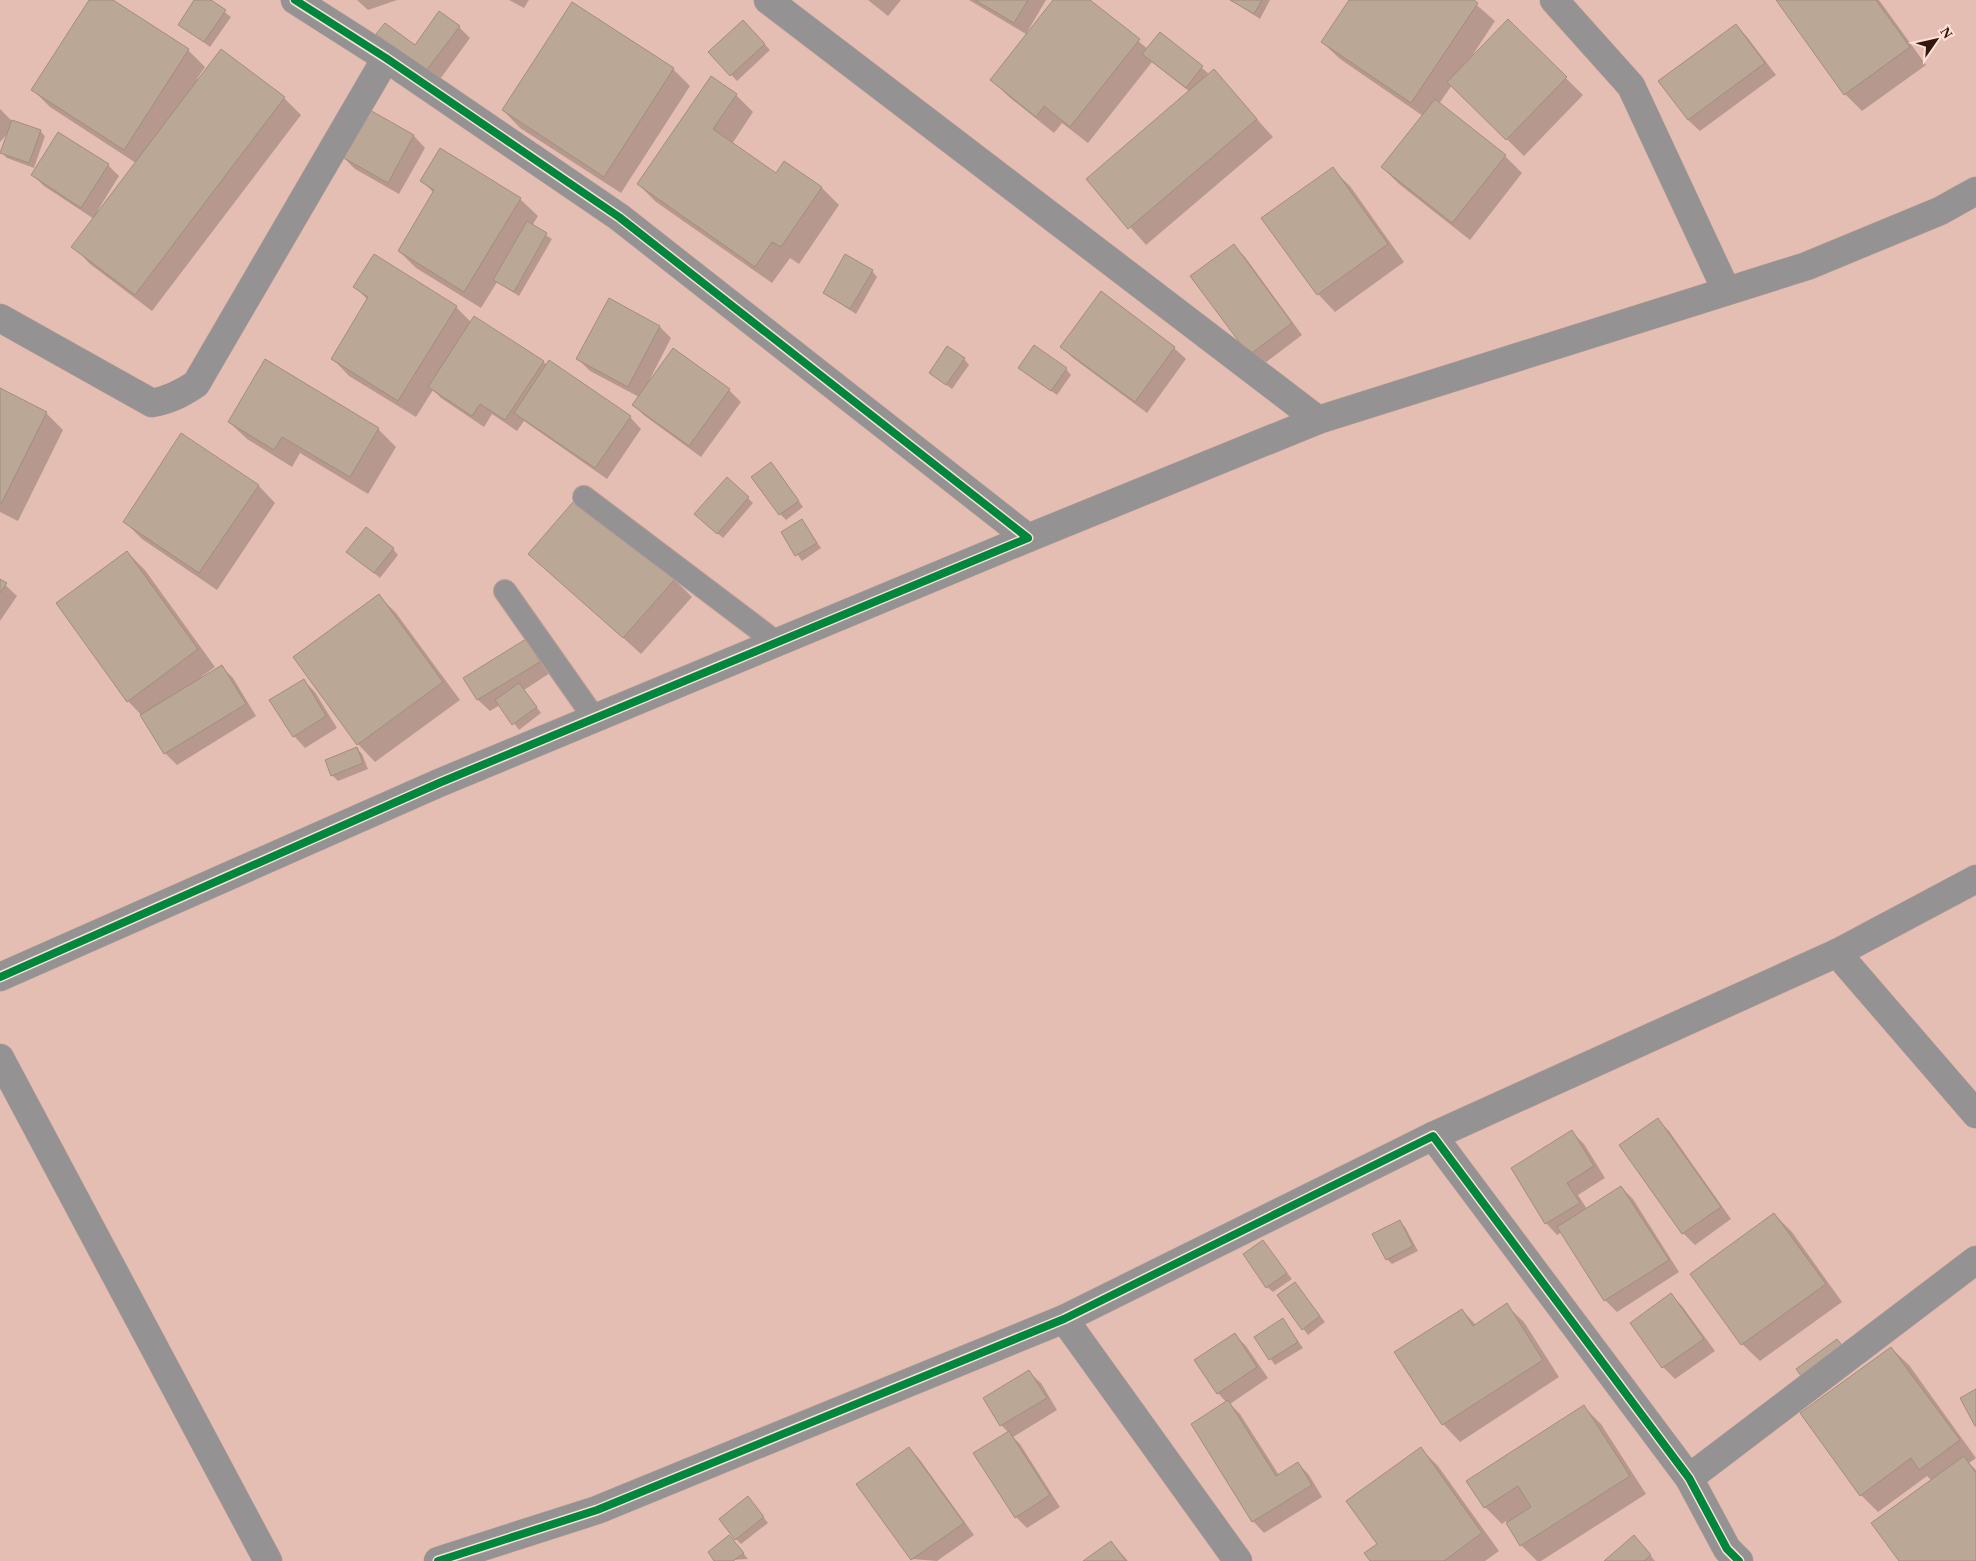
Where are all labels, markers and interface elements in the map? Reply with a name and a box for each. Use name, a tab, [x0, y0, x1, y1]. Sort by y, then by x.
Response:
north arrow	[1911, 15, 1961, 65]
text: N	[1937, 25, 1955, 41]

